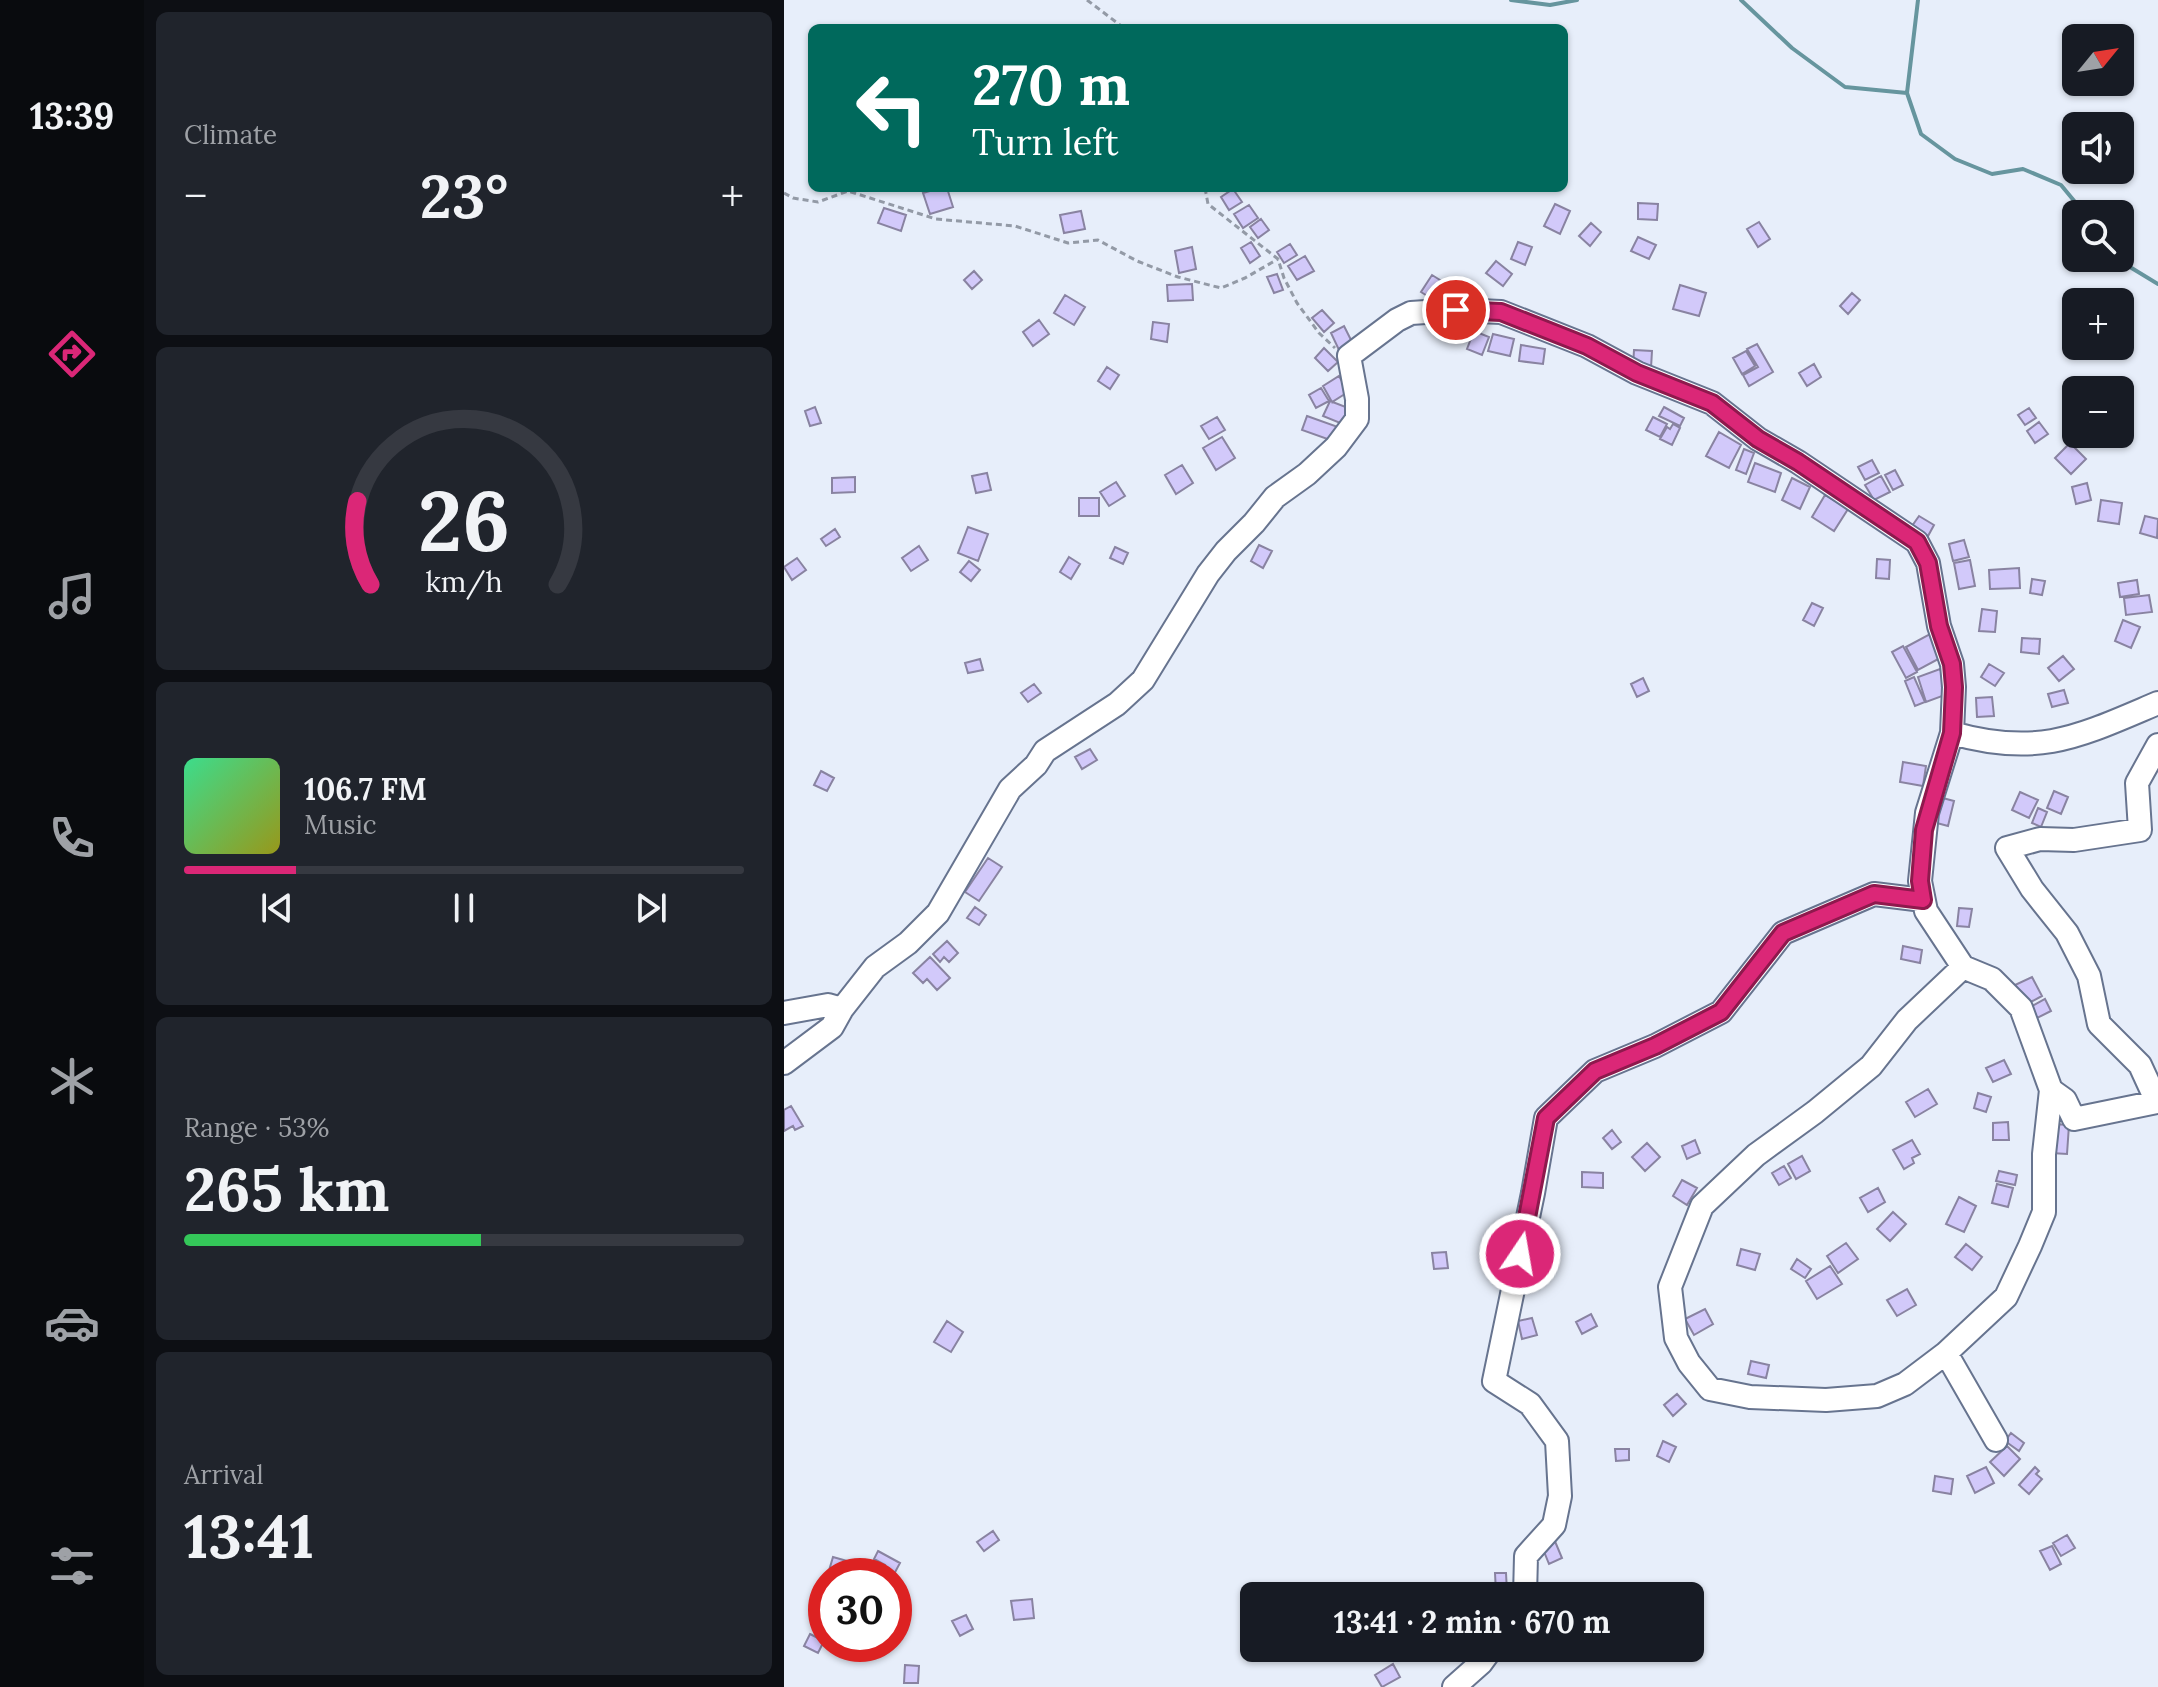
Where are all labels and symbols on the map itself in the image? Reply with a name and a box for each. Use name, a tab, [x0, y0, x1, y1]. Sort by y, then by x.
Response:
north arrow	[2062, 24, 2134, 96]
pin	[1422, 276, 1490, 344]
position arrow	[1478, 1212, 1562, 1296]
speed limit sign: 30	[808, 1558, 912, 1662]

